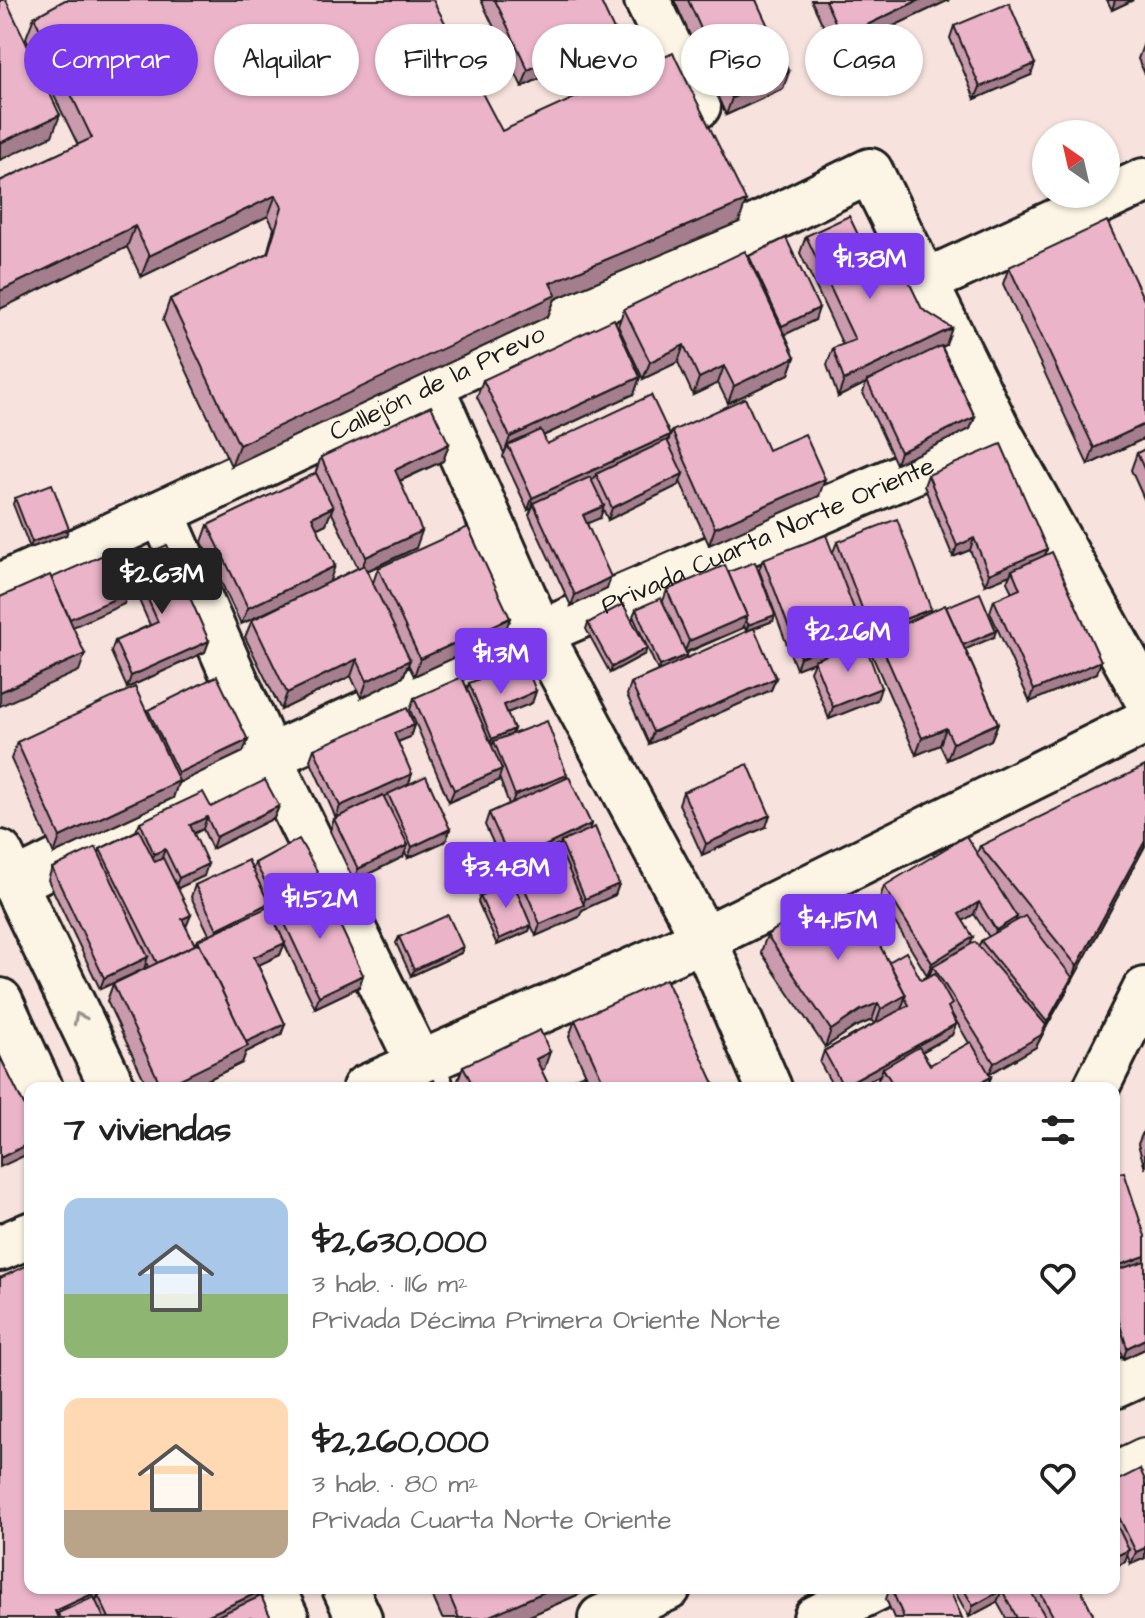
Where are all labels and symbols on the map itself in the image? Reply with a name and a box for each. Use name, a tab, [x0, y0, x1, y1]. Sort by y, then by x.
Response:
north arrow	[1032, 120, 1120, 208]
pin: $1.38M	[805, 233, 935, 301]
street label: Callejón de la Prevo	[323, 315, 551, 450]
street label: Privada Cuarta Norte Oriente	[595, 448, 940, 624]
pin: $2.63M	[97, 548, 227, 616]
pin: $2.26M	[783, 606, 913, 674]
pin: $1.3M	[445, 628, 557, 696]
pin: $3.48M	[441, 842, 571, 910]
pin: $1.52M	[255, 873, 385, 941]
pin: $4.15M	[773, 894, 903, 962]
one-way arrow	[73, 1011, 89, 1026]

